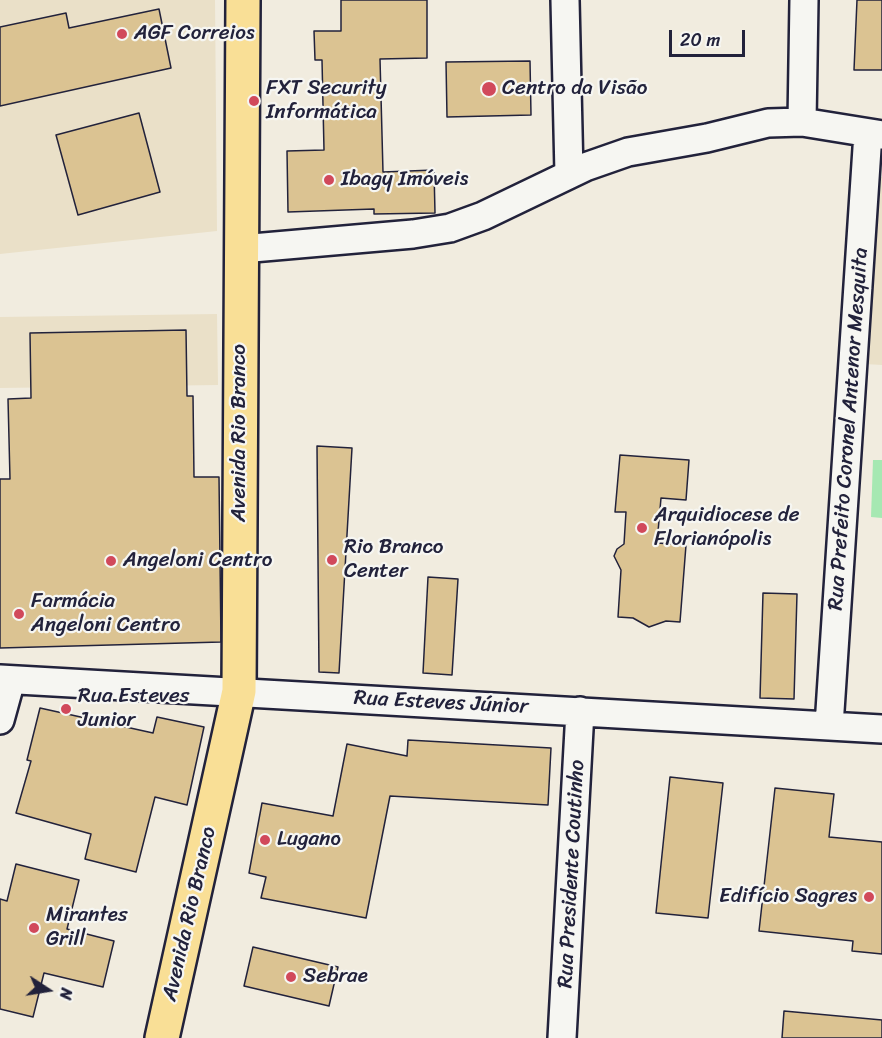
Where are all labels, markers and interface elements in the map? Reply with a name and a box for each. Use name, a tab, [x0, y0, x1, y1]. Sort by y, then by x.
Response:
scale bar	[672, 18, 748, 56]
place label: AGF Correios	[134, 21, 255, 47]
text: 20 m	[680, 24, 720, 56]
marker: AGF Correios	[115, 27, 129, 41]
place label: FXT Security Informática	[266, 76, 387, 126]
place label: Centro da Visão	[502, 76, 647, 102]
marker: Centro da Visão	[480, 80, 498, 98]
marker: FXT Security Informática	[247, 94, 261, 108]
place label: Ibagy Imóveis	[341, 167, 468, 193]
marker: Ibagy Imóveis	[322, 173, 336, 187]
street label: Rua Prefeito Coronel Antenor Mesquita	[824, 247, 874, 611]
street label: Avenida Rio Branco	[227, 344, 253, 522]
place label: Arquidiocese de Florianópolis	[654, 503, 800, 553]
marker: Arquidiocese de Florianópolis	[635, 521, 649, 535]
place label: Rio Branco Center	[344, 535, 444, 585]
place label: Angeloni Centro	[123, 548, 272, 574]
marker: Rio Branco Center	[325, 553, 339, 567]
marker: Angeloni Centro	[104, 554, 118, 568]
place label: Farmácia Angeloni Centro	[31, 589, 180, 639]
marker: Farmácia Angeloni Centro	[12, 607, 26, 621]
place label: Rua Esteves Junior	[78, 684, 190, 734]
street label: Rua Esteves Júnior	[353, 686, 529, 720]
marker: Rua Esteves Junior	[59, 702, 73, 716]
street label: Rua Presidente Coutinho	[553, 759, 591, 989]
street label: Avenida Rio Branco	[158, 824, 222, 1004]
place label: Lugano	[277, 827, 341, 853]
marker: Lugano	[258, 833, 272, 847]
place label: Edifício Sagres	[719, 884, 857, 910]
marker: Edifício Sagres	[862, 890, 876, 904]
place label: Mirantes Grill	[46, 903, 128, 953]
marker: Mirantes Grill	[27, 921, 41, 935]
north arrow	[18, 960, 78, 1020]
place label: Sebrae	[303, 964, 368, 990]
marker: Sebrae	[284, 970, 298, 984]
text: N	[51, 985, 81, 1002]

